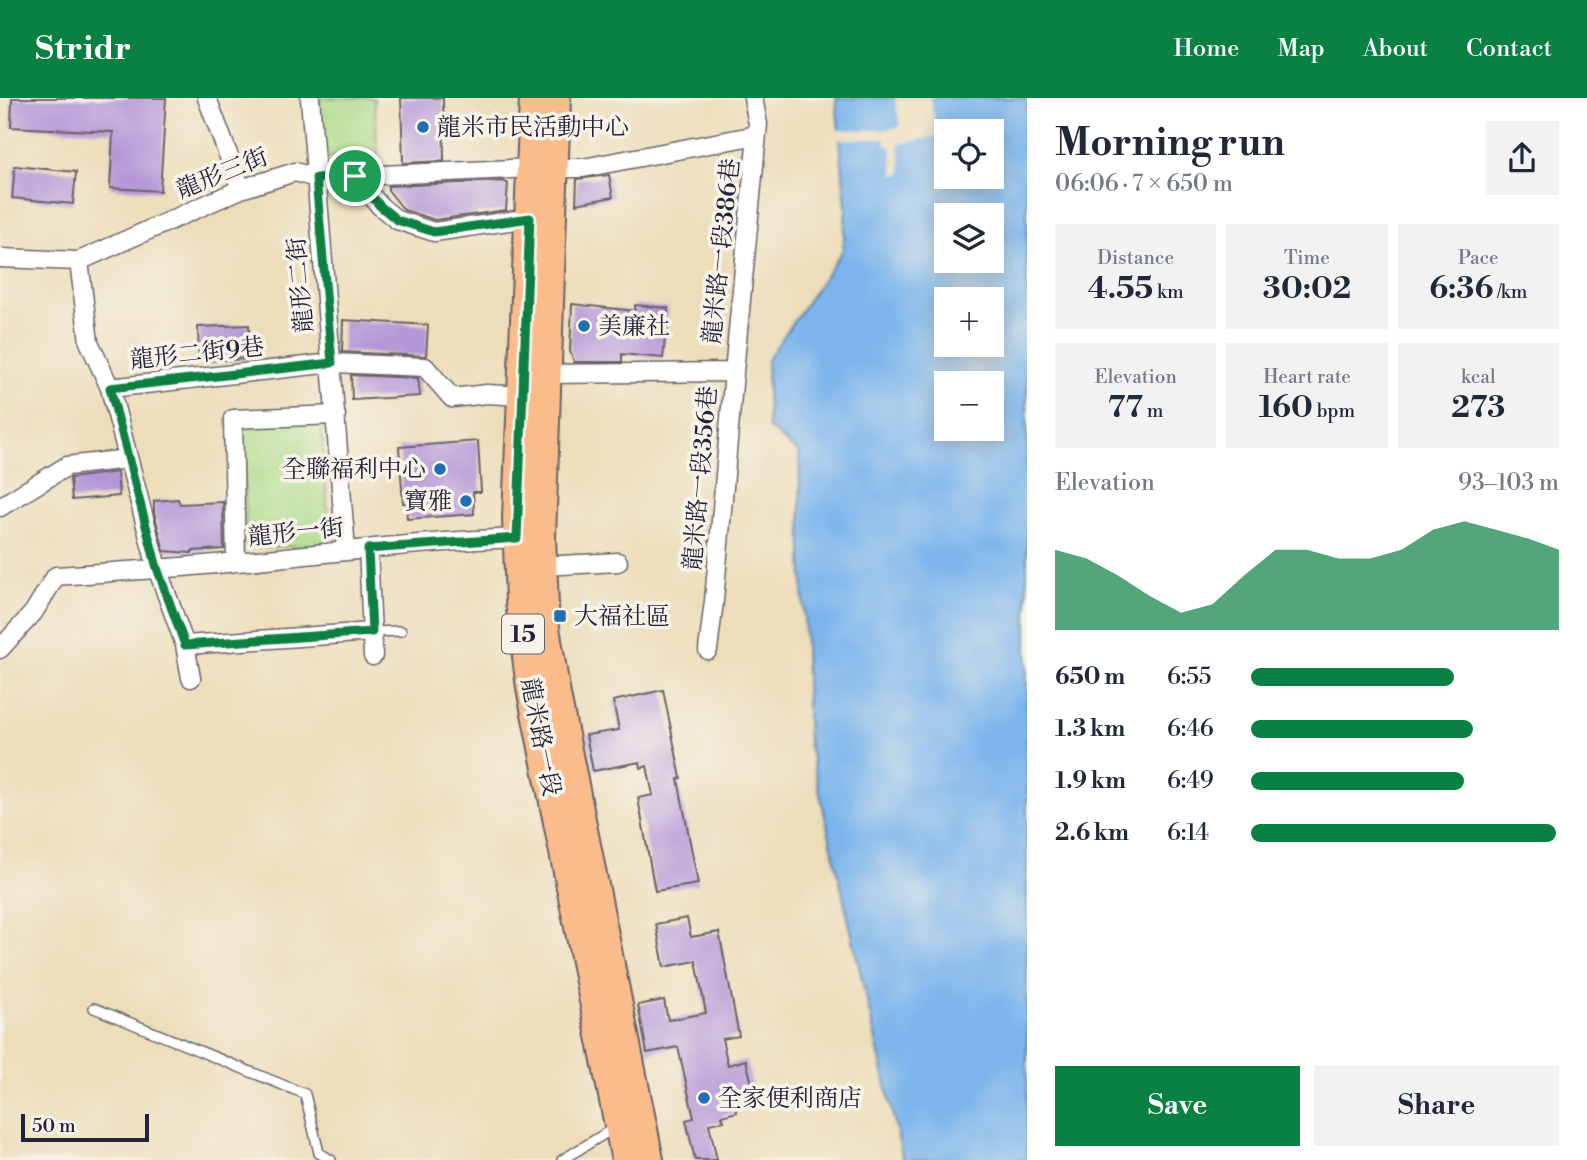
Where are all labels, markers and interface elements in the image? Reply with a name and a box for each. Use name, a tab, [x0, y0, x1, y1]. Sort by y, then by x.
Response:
text: Stridr	[35, 29, 131, 70]
text: Home	[1174, 34, 1239, 64]
text: Map	[1277, 34, 1325, 64]
text: About	[1363, 34, 1428, 64]
text: Contact	[1466, 34, 1552, 64]
place label: 龍米市民活動中心	[437, 113, 629, 143]
marker: 龍米市民活動中心	[415, 119, 431, 135]
map controls	[934, 119, 1004, 441]
button: locate	[934, 119, 1004, 189]
text: Morning run	[1055, 120, 1285, 167]
button: share	[1485, 121, 1559, 195]
street label: 龍形三街	[172, 142, 272, 206]
pin	[325, 146, 385, 206]
icon: arrive	[336, 157, 374, 195]
street label: 龍米路一段386巷	[697, 157, 747, 345]
text: 06:06 · 7 × 650 m	[1055, 170, 1233, 198]
button: layers	[934, 203, 1004, 273]
street label: 龍形二街	[282, 236, 320, 334]
text: Distance	[1097, 246, 1174, 270]
text: Time	[1284, 246, 1330, 270]
text: Pace	[1458, 246, 1499, 270]
text: 4.55	[1088, 270, 1153, 308]
text: 30:02	[1263, 270, 1351, 308]
text: 6:36	[1429, 270, 1493, 308]
text: km	[1153, 280, 1184, 304]
text: /km	[1493, 280, 1527, 304]
button: +	[934, 287, 1004, 357]
place label: 美廉社	[598, 312, 670, 342]
marker: 美廉社	[576, 318, 592, 334]
street label: 龍形二街9巷	[129, 332, 266, 376]
text: Elevation	[1095, 365, 1177, 389]
text: Heart rate	[1263, 365, 1351, 389]
text: kcal	[1461, 365, 1496, 389]
button: −	[934, 371, 1004, 441]
street label: 龍米路一段356巷	[678, 385, 724, 572]
text: 77	[1108, 389, 1143, 427]
text: 160	[1259, 389, 1313, 427]
text: 273	[1451, 389, 1505, 427]
text: m	[1143, 399, 1163, 423]
text: bpm	[1313, 399, 1355, 423]
place label: 全聯福利中心	[282, 455, 426, 485]
marker: 全聯福利中心	[432, 461, 448, 477]
text: Elevation	[1055, 469, 1155, 497]
text: 93–103 m	[1458, 469, 1559, 497]
place label: 寶雅	[404, 487, 452, 517]
marker: 寶雅	[458, 493, 474, 509]
street label: 龍形一街	[247, 513, 345, 553]
place label: 大福社區	[574, 602, 670, 632]
marker: 大福社區	[552, 608, 568, 624]
road number: 15	[502, 614, 544, 654]
text: 650 m	[1055, 663, 1125, 691]
text: 6:55	[1167, 663, 1211, 691]
street label: 龍米路一段	[514, 675, 566, 799]
text: 1.3 km	[1055, 715, 1125, 743]
text: 6:46	[1167, 715, 1214, 743]
text: 1.9 km	[1055, 767, 1126, 795]
text: 6:49	[1167, 767, 1214, 795]
text: 2.6 km	[1055, 819, 1129, 847]
text: 6:14	[1167, 819, 1209, 847]
button: Save	[1055, 1066, 1300, 1146]
button: Share	[1314, 1066, 1559, 1146]
place label: 全家便利商店	[718, 1084, 862, 1114]
marker: 全家便利商店	[696, 1090, 712, 1106]
scale bar	[21, 1111, 149, 1143]
text: 50 m	[32, 1114, 76, 1138]

